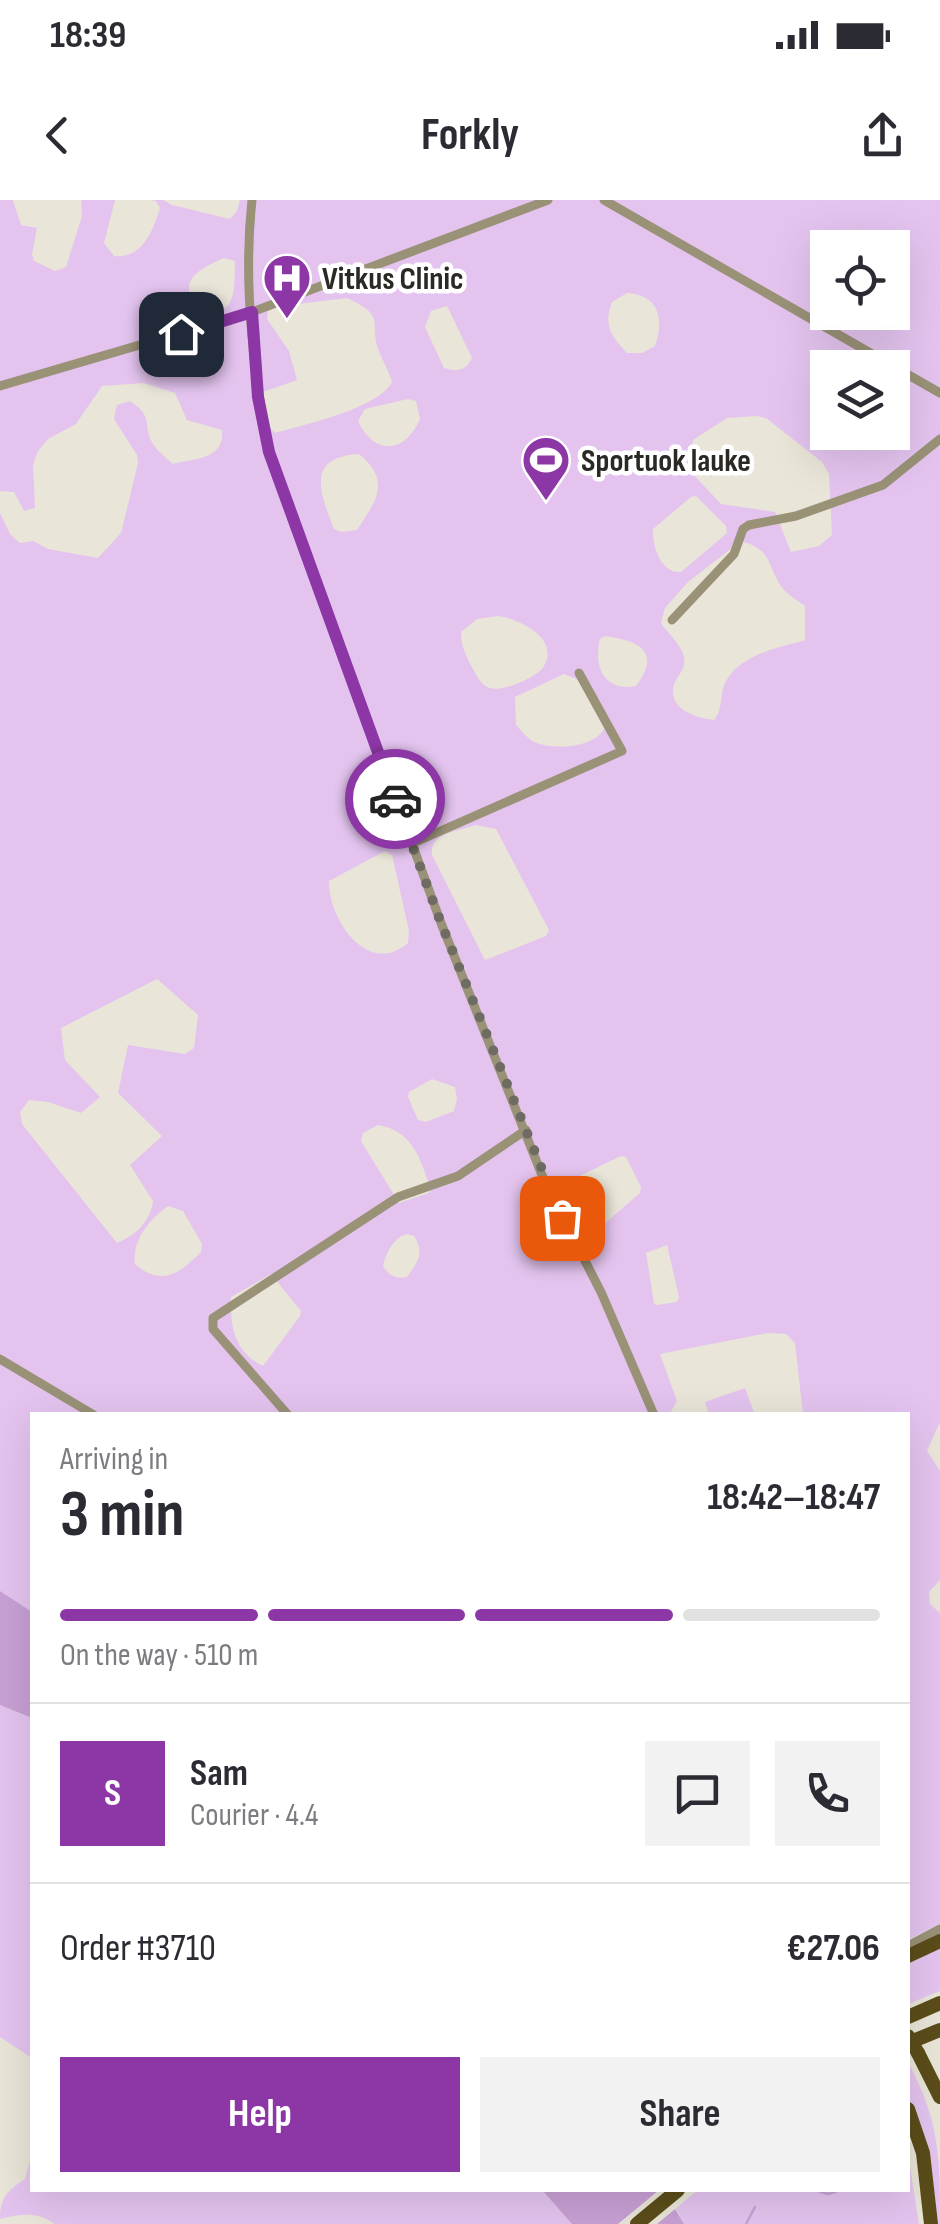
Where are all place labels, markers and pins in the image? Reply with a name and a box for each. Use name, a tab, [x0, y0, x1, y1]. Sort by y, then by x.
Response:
hospital icon: Vitkus Clinic	[261, 252, 313, 320]
place label: Vitkus Clinic	[322, 260, 464, 299]
pin	[139, 292, 224, 377]
sports icon: Sportuok lauke	[520, 434, 572, 502]
place label: Sportuok lauke	[581, 442, 751, 481]
pin	[520, 1176, 605, 1261]

